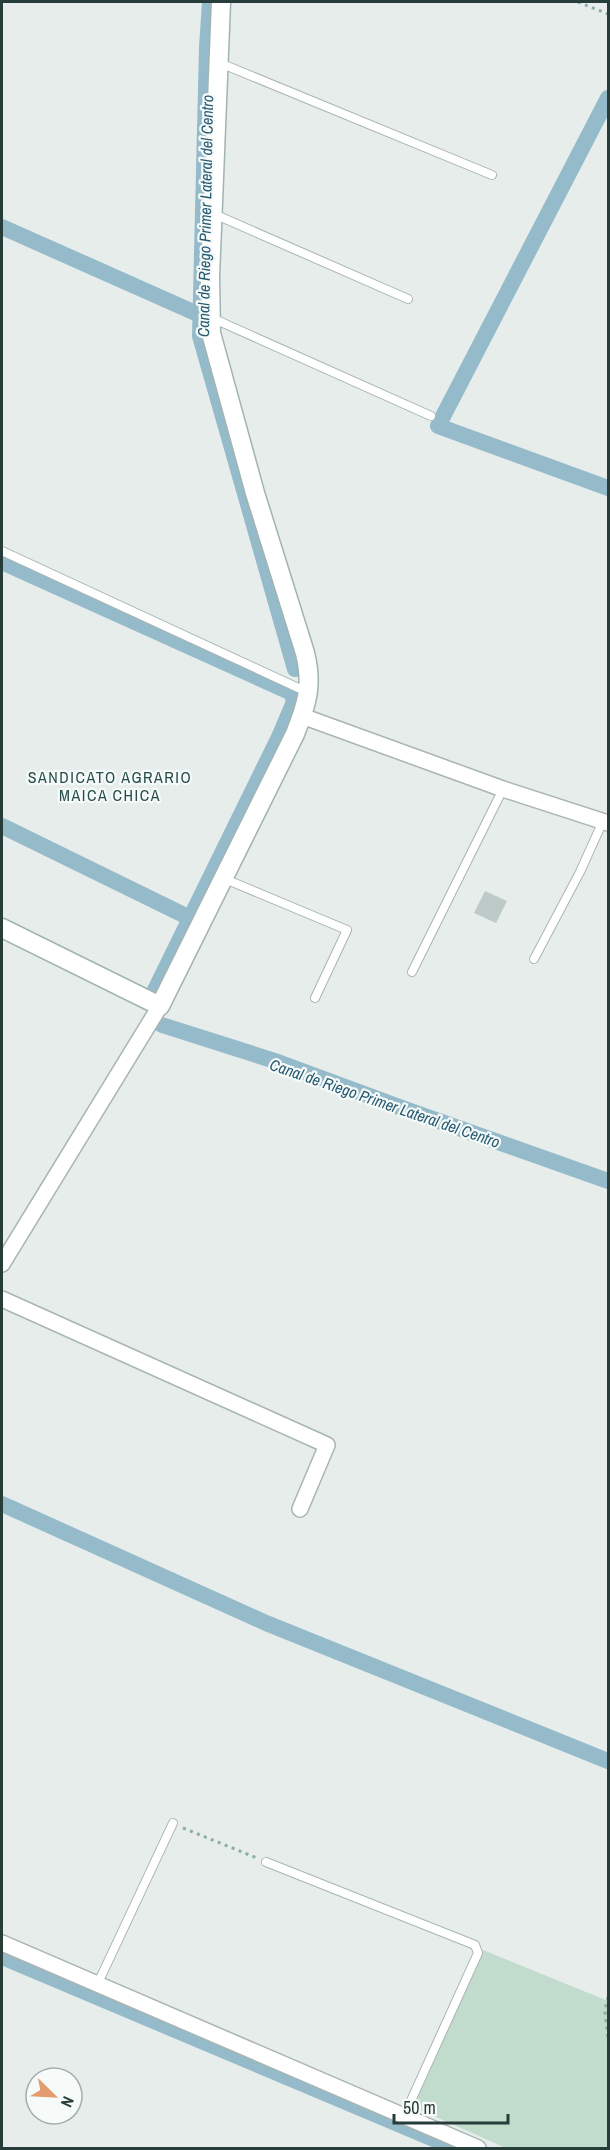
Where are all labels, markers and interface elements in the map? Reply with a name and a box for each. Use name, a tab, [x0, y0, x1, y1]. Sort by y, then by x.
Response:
water label: Canal de Riego Primer Lateral del Centro	[192, 95, 218, 337]
district label: SANDICATO AGRARIO MAICA CHICA	[28, 766, 192, 806]
water label: Canal de Riego Primer Lateral del Centro	[267, 1053, 503, 1153]
north arrow	[24, 2066, 84, 2126]
scale bar	[394, 2087, 508, 2125]
text: N	[56, 2093, 80, 2111]
text: 50 m	[403, 2095, 436, 2120]

